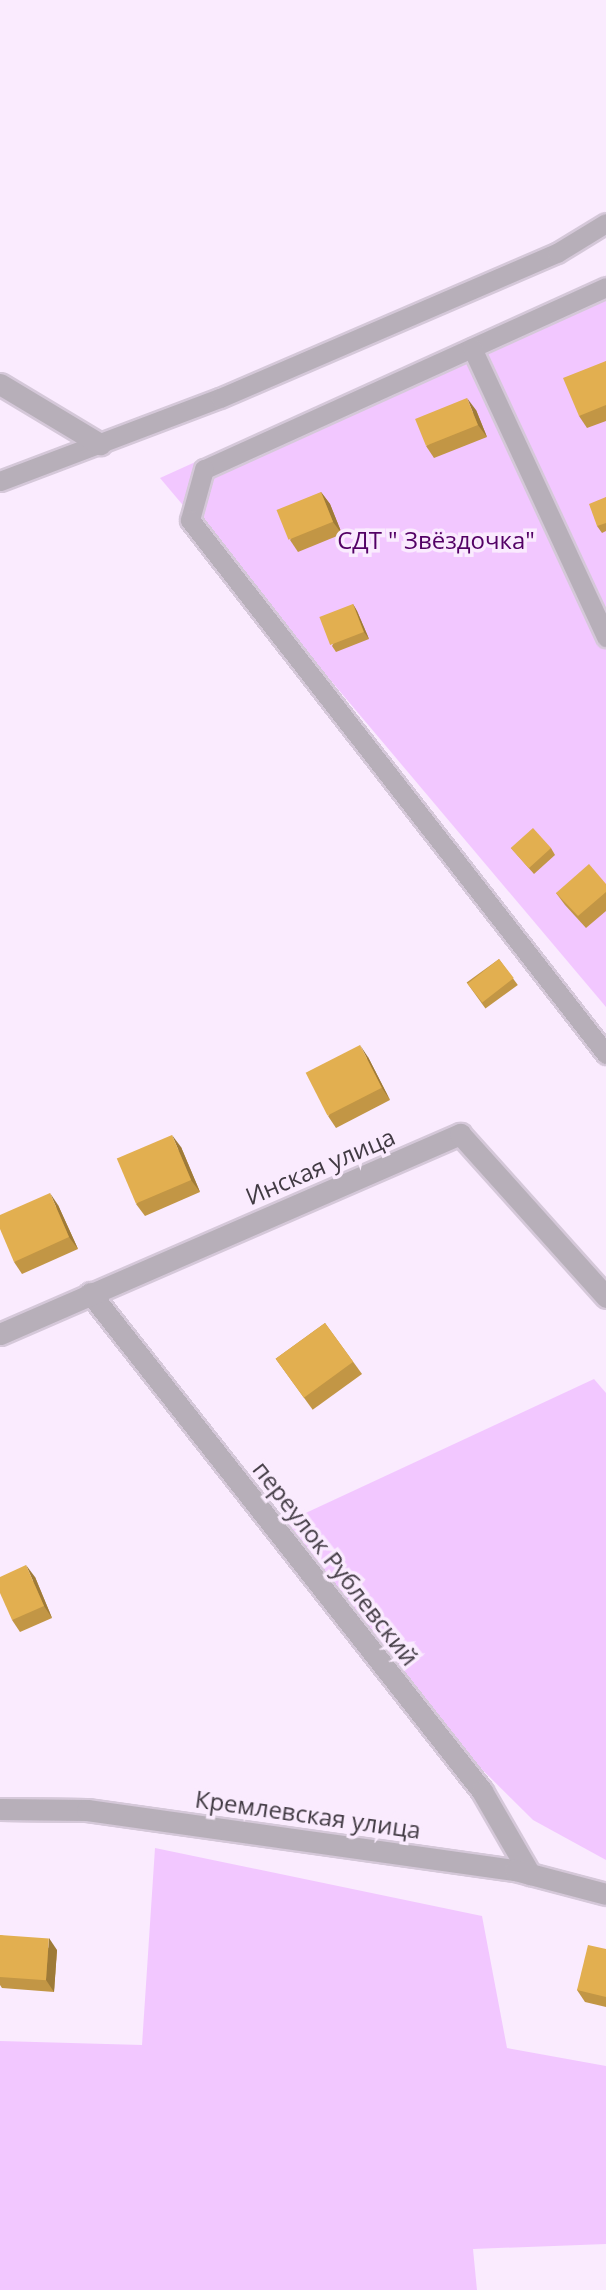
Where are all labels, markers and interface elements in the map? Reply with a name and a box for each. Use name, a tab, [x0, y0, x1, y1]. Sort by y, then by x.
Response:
park label: СДТ " Звёздочка"	[337, 526, 535, 554]
street label: Инская улица	[241, 1122, 399, 1210]
street label: переулок Рублевский	[247, 1455, 425, 1671]
street label: Кремлевская улица	[193, 1784, 423, 1844]

